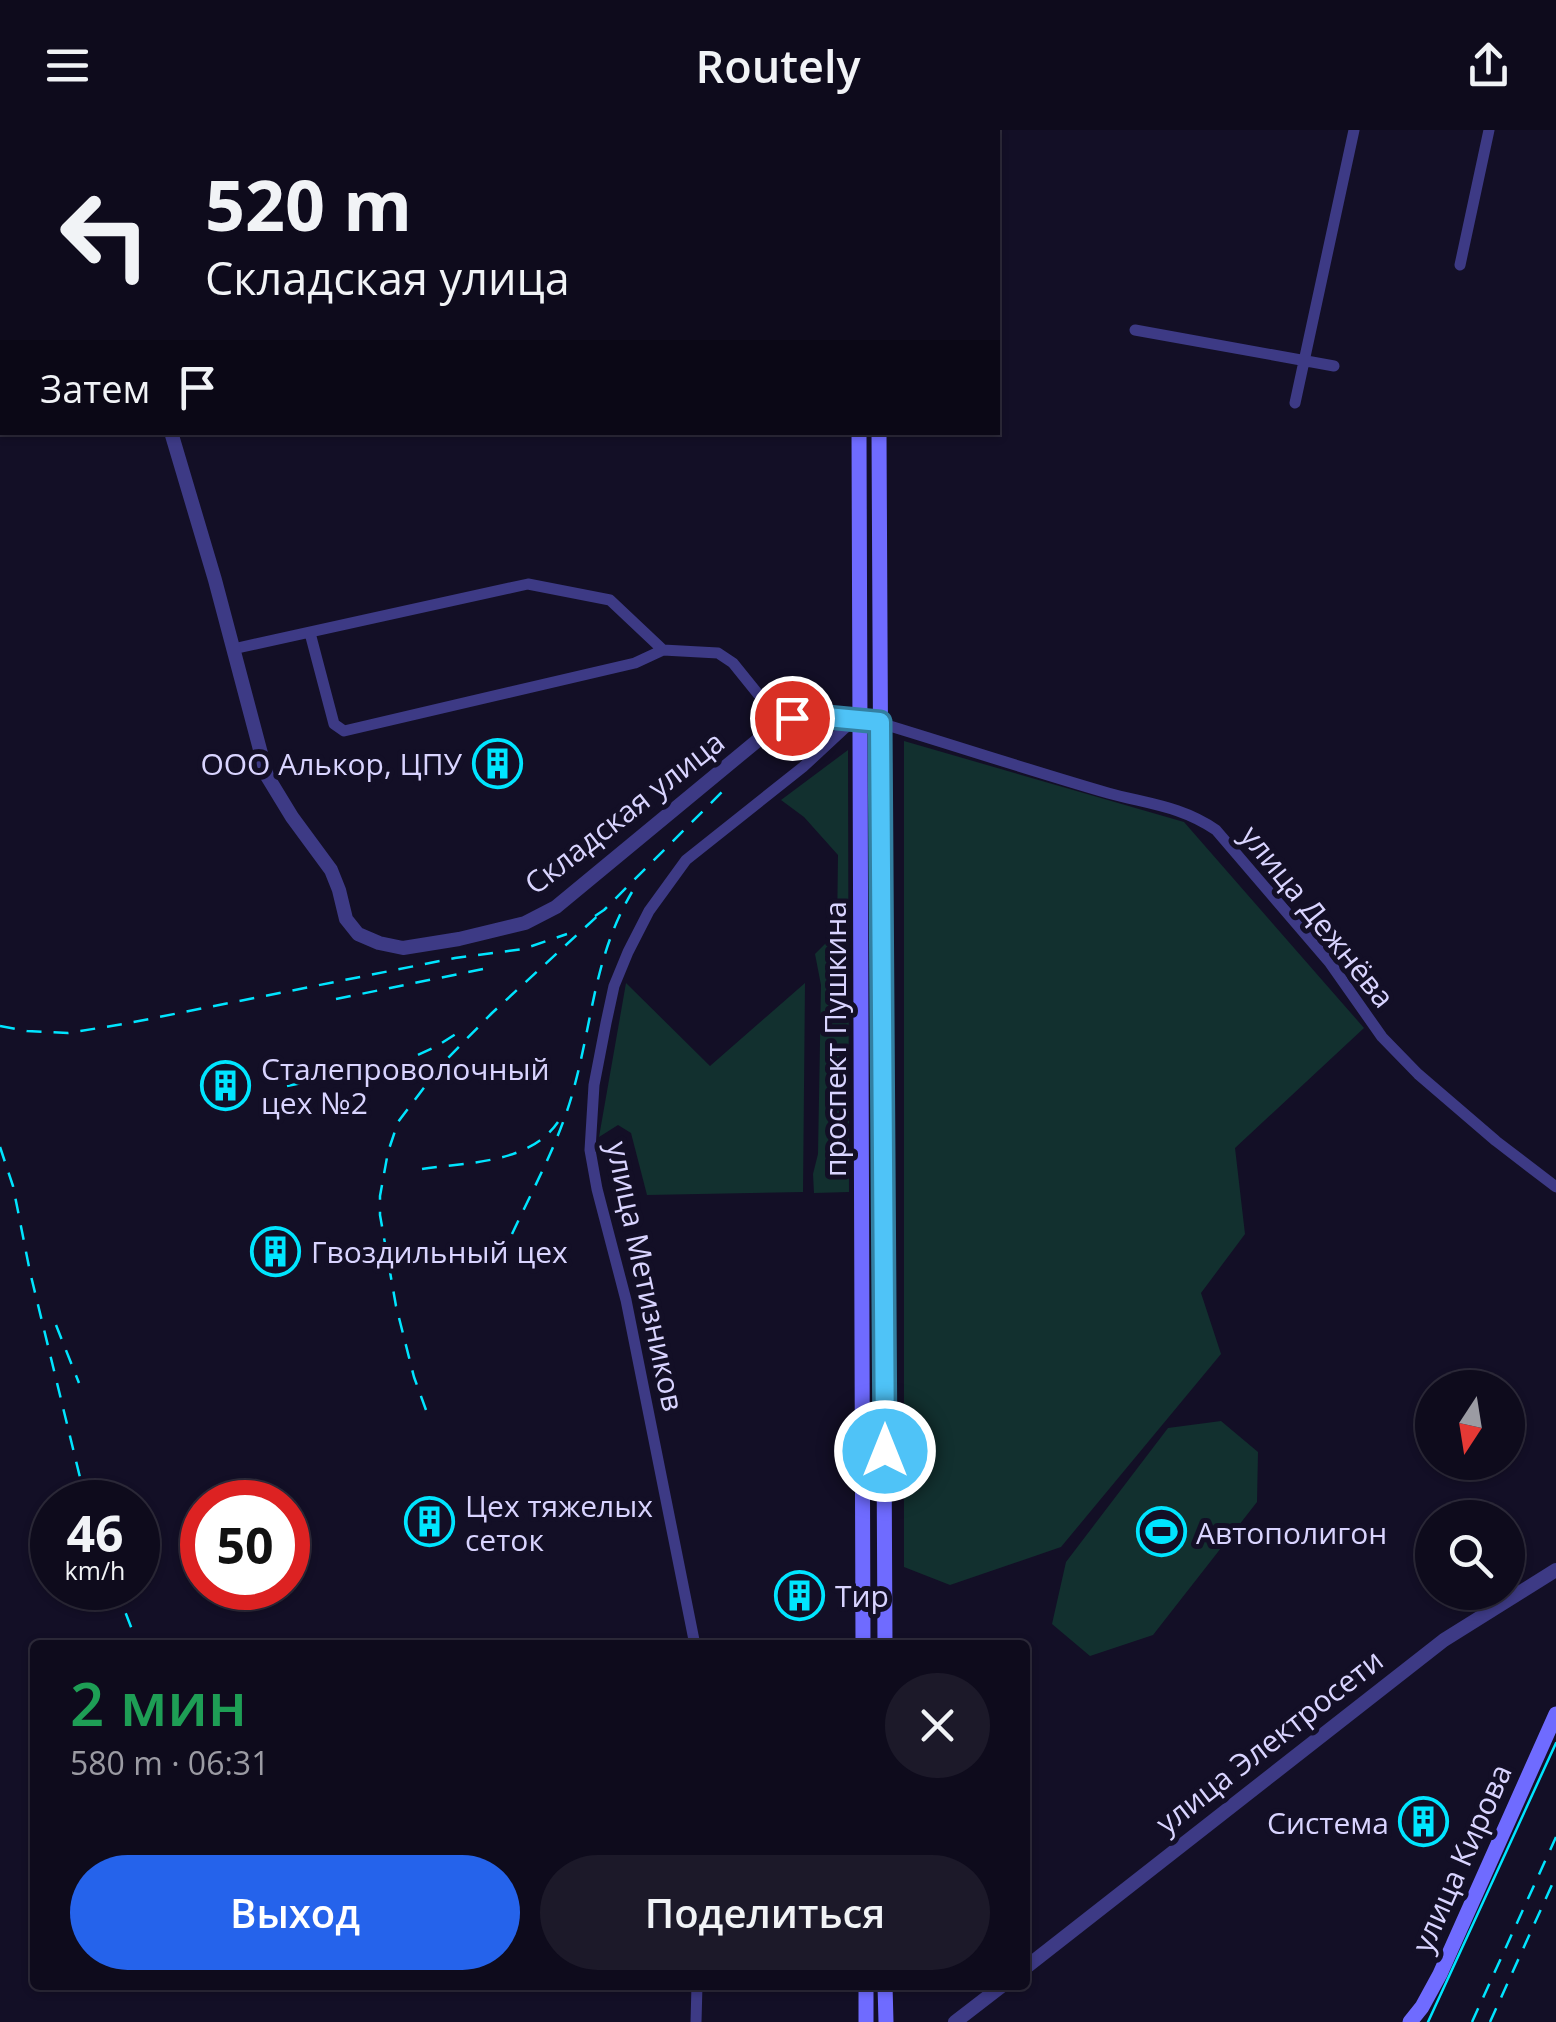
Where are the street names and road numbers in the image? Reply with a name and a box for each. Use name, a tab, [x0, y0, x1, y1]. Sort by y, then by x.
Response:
street label: Складская улица	[516, 721, 732, 903]
street label: улица Дежнёва	[1232, 816, 1404, 1016]
street label: проспект Пушкина	[814, 901, 855, 1177]
street label: улица Метизников	[597, 1137, 695, 1415]
street label: улица Электросети	[1147, 1639, 1391, 1843]
street label: улица Кирова	[1401, 1757, 1521, 1959]

